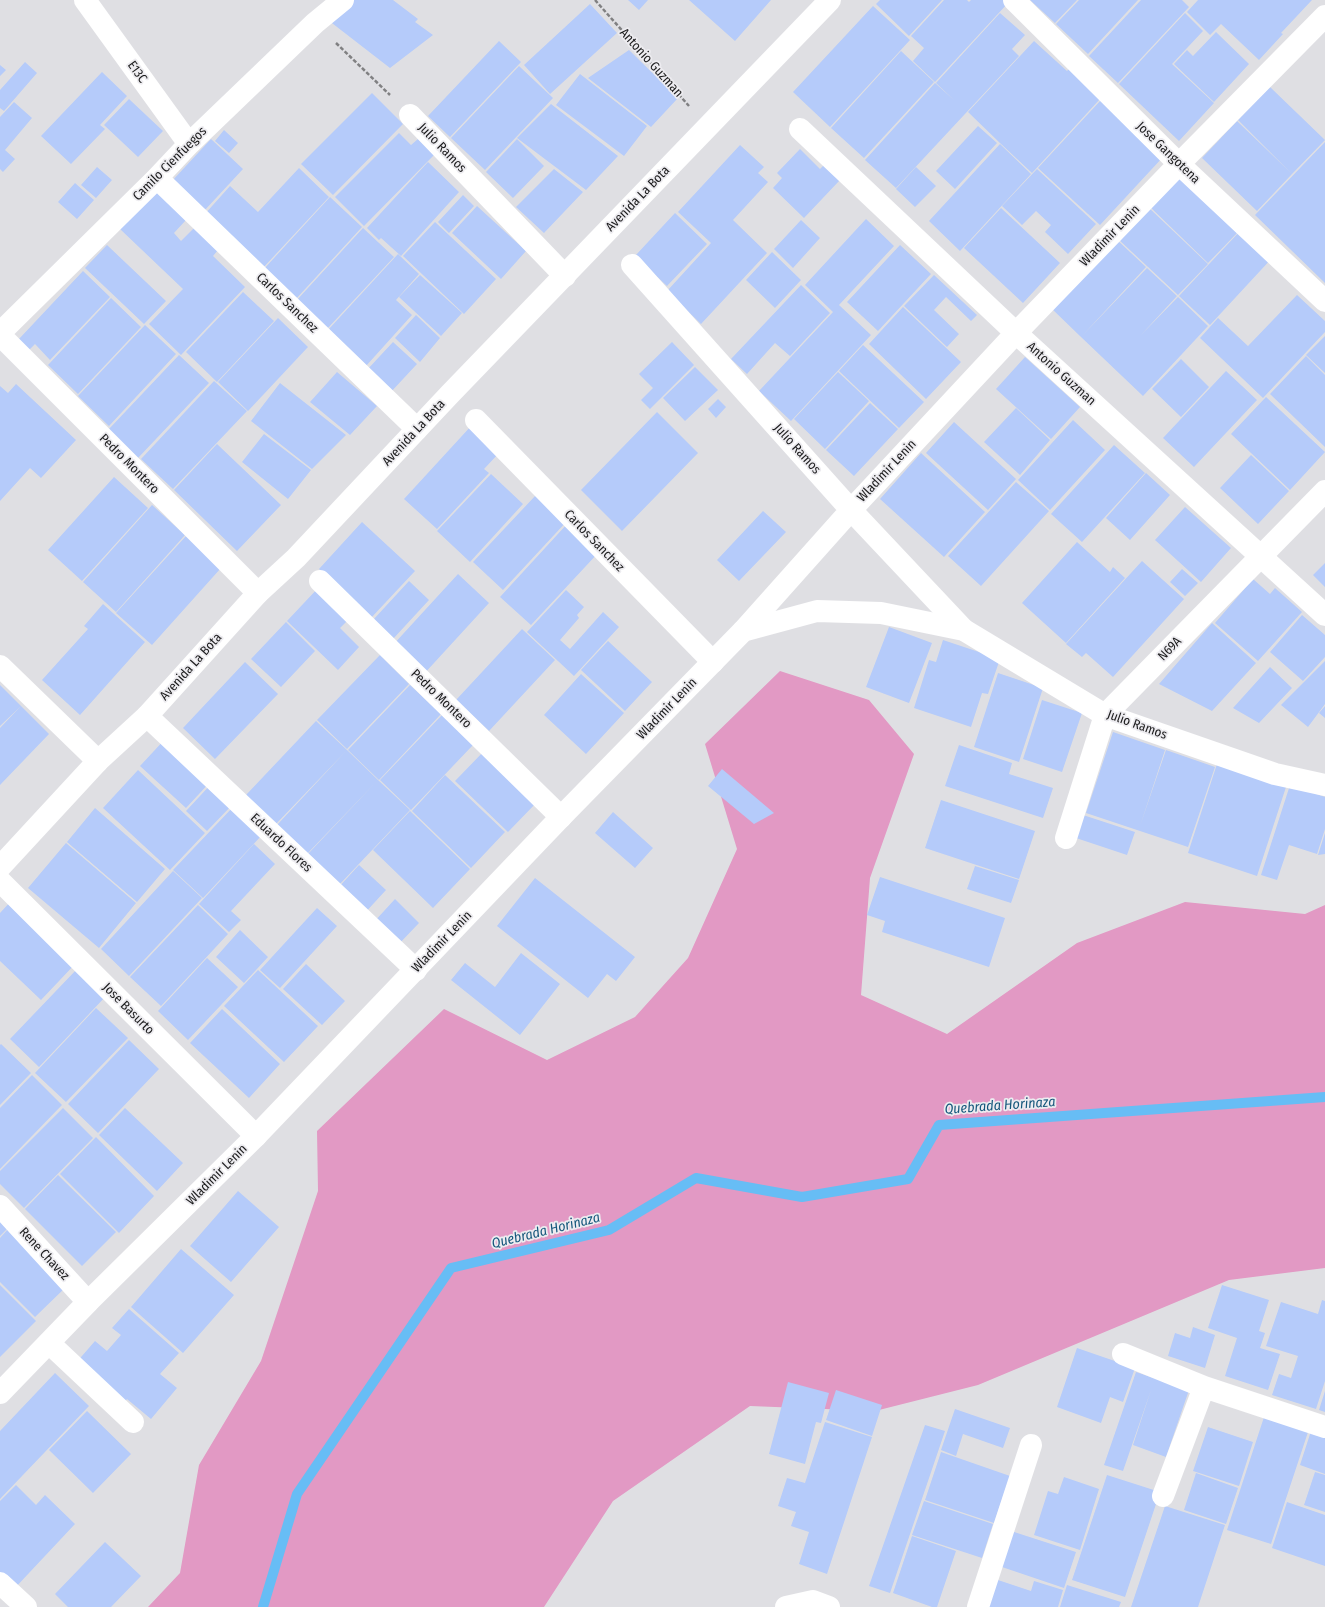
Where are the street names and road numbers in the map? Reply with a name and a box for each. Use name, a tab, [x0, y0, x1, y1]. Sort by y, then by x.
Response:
street label: Antonio Guzman	[616, 25, 686, 101]
street label: E13C	[124, 58, 150, 86]
street label: Jose Gangotena	[1133, 119, 1203, 187]
street label: Julio Ramos	[415, 120, 469, 176]
street label: Camilo Cienfuegos	[130, 124, 210, 204]
street label: Avenida La Bota	[603, 163, 673, 235]
street label: Wladimir Lenin	[1077, 202, 1143, 270]
street label: Carlos Sanchez	[253, 270, 321, 336]
street label: Antonio Guzman	[1023, 339, 1099, 409]
street label: Avenida La Bota	[379, 397, 449, 469]
street label: Julio Ramos	[770, 420, 824, 478]
street label: Pedro Montero	[96, 431, 162, 497]
street label: Wladimir Lenin	[854, 437, 920, 505]
street label: Carlos Sanchez	[561, 507, 627, 575]
street label: Avenida La Bota	[157, 630, 225, 704]
street label: N69A	[1155, 634, 1185, 664]
street label: Pedro Montero	[407, 666, 475, 732]
street label: Wladimir Lenin	[634, 675, 700, 743]
street label: Julio Ramos	[1105, 707, 1169, 743]
street label: Eduardo Flores	[247, 810, 315, 876]
street label: Wladimir Lenin	[409, 908, 475, 976]
street label: Jose Basurto	[99, 980, 157, 1038]
street label: Wladimir Lenin	[183, 1141, 251, 1209]
street label: Rene Chavez	[16, 1224, 72, 1284]

